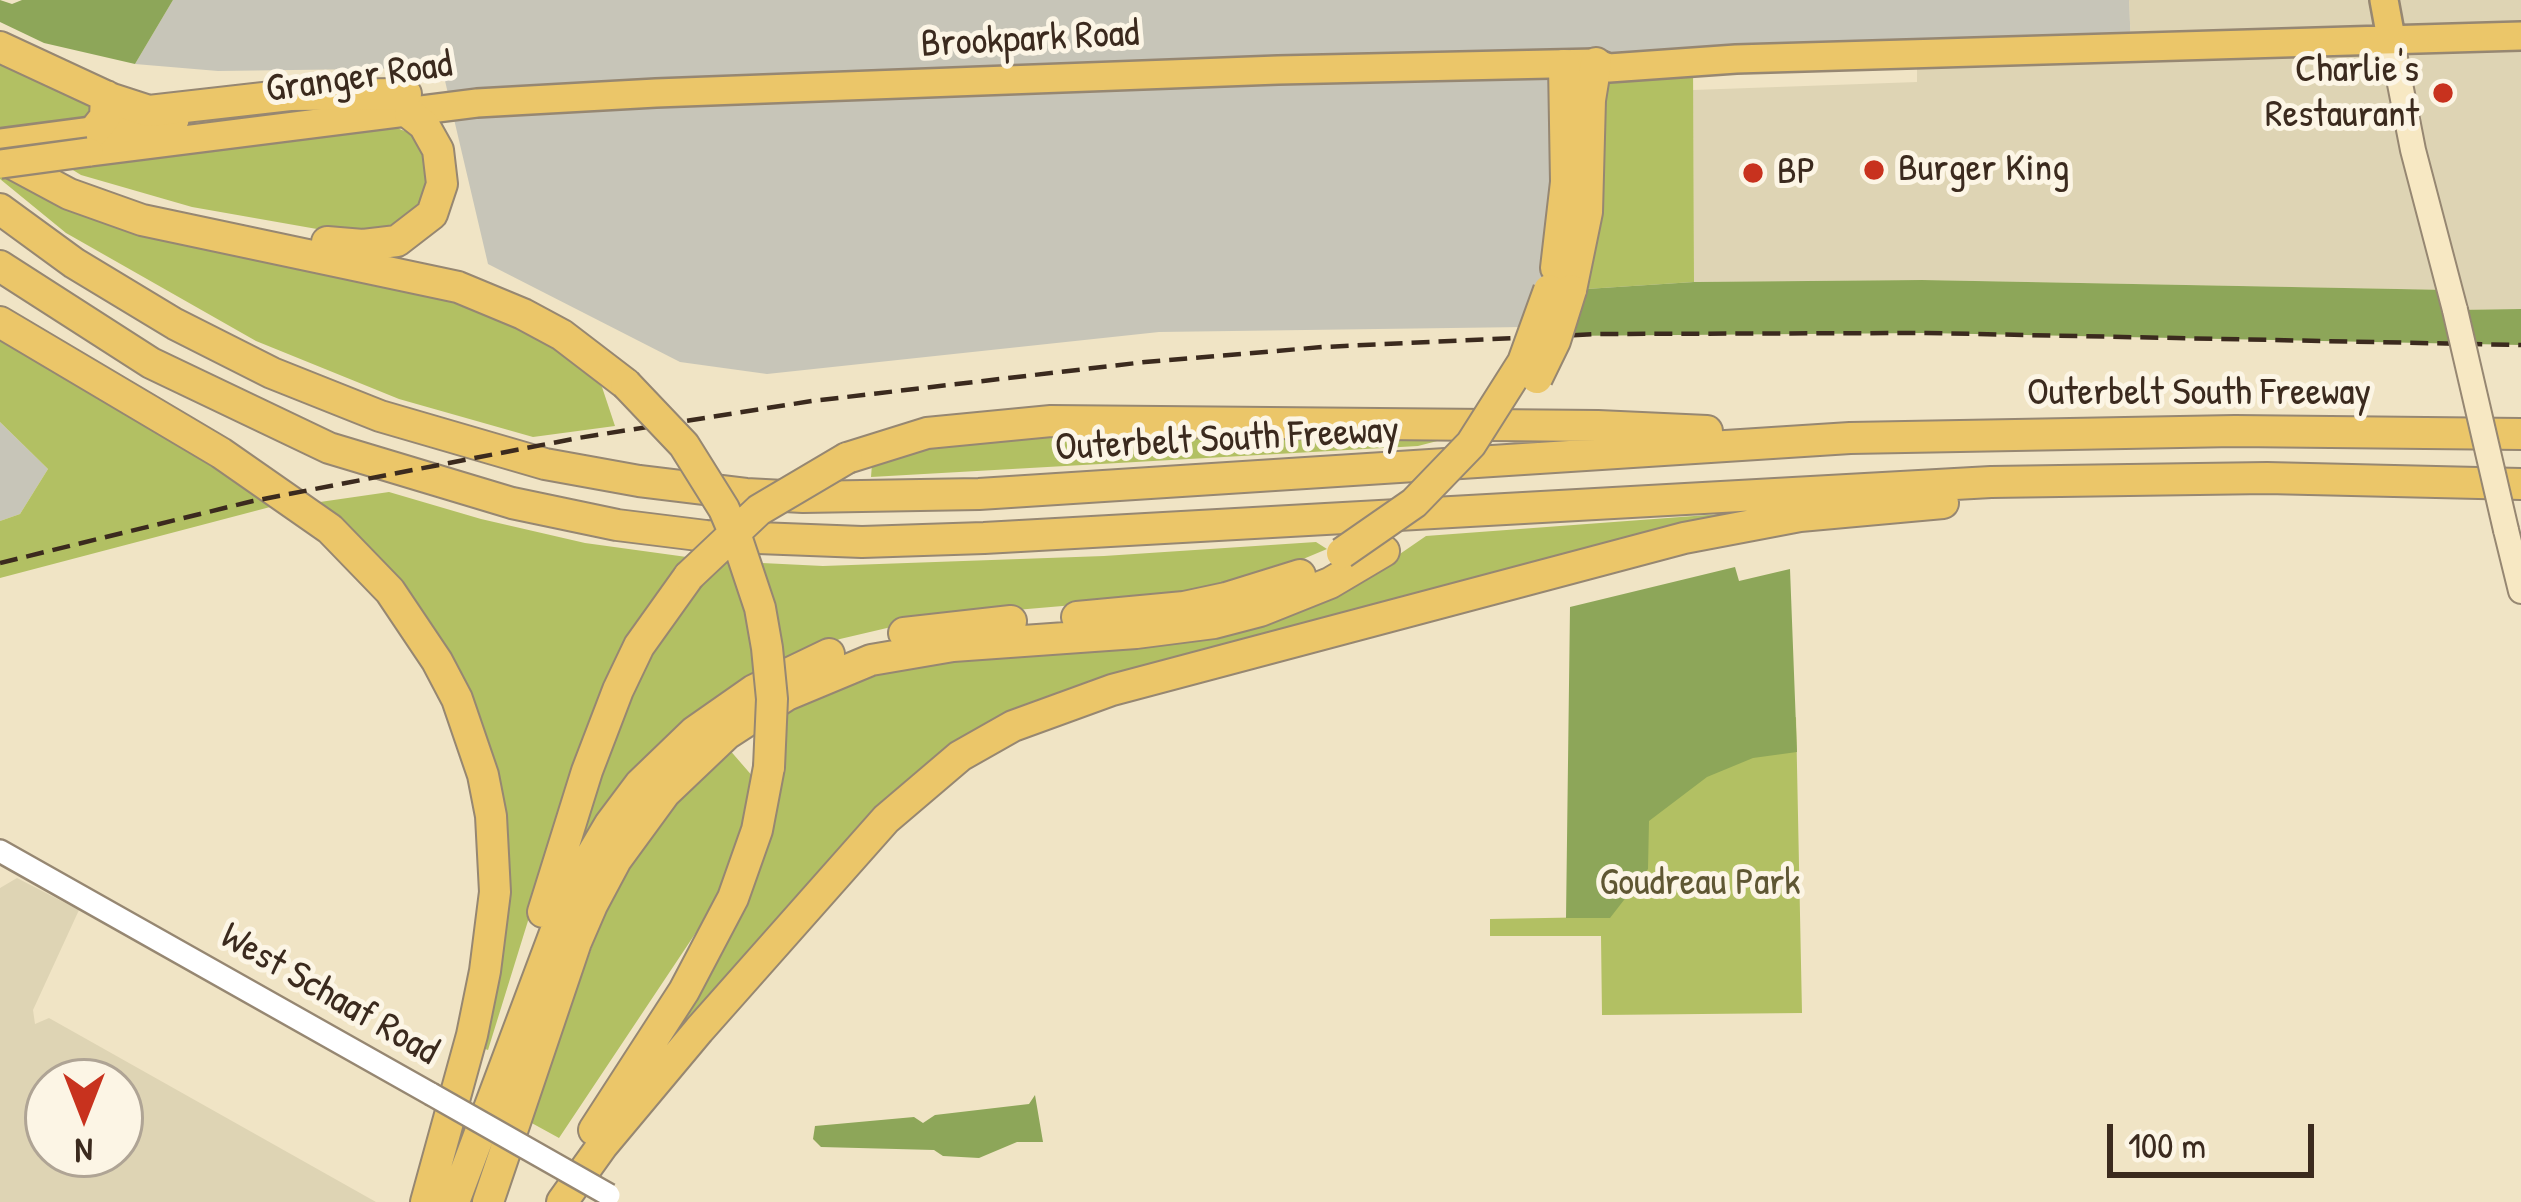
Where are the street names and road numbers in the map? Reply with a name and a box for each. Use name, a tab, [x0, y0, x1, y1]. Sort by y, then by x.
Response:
street label: Brookpark Road	[920, 11, 1140, 69]
street label: Granger Road	[263, 42, 455, 114]
street label: Outerbelt South Freeway	[2027, 371, 2371, 417]
street label: Outerbelt South Freeway	[1054, 408, 1400, 472]
street label: West Schaaf Road	[212, 914, 446, 1076]

